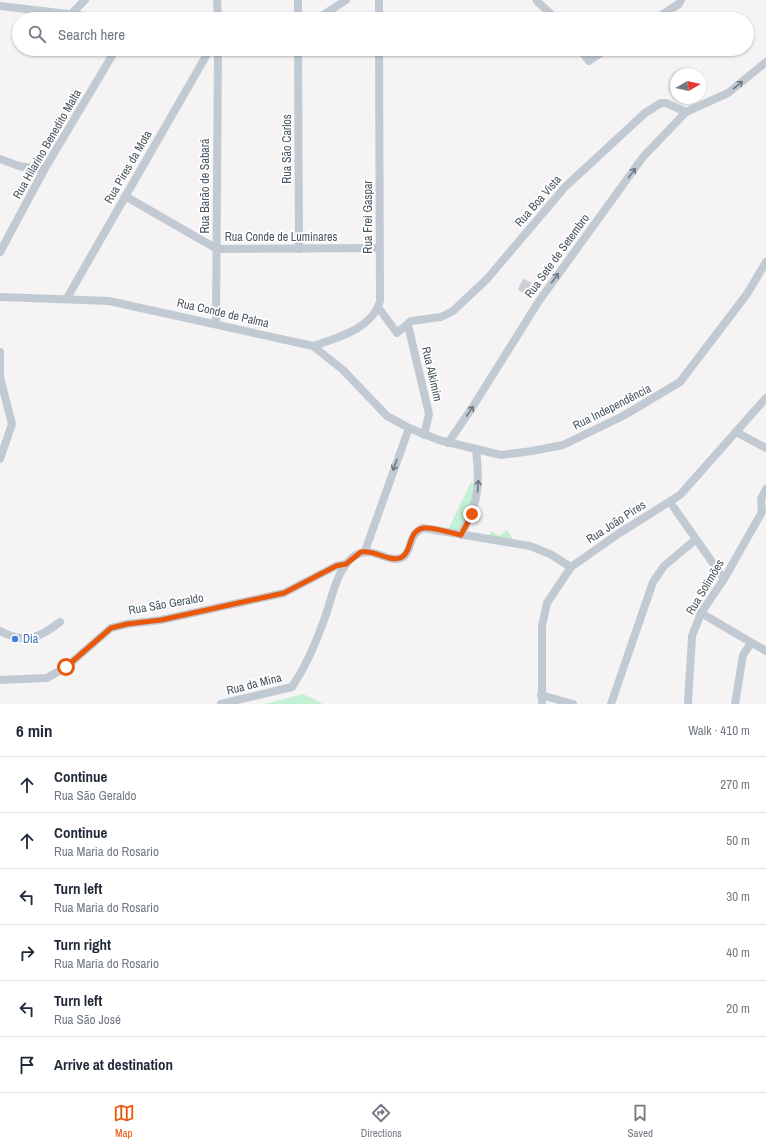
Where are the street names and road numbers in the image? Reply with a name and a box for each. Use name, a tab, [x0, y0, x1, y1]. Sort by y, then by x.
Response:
street label: Rua Hilarino Benedito Malta	[9, 86, 85, 202]
street label: Rua São Carlos	[279, 114, 295, 184]
street label: Rua Pires da Mota	[101, 127, 156, 207]
street label: Rua Barão de Sabará	[197, 138, 213, 234]
street label: Rua Boa Vista	[511, 171, 565, 230]
street label: Rua Frei Gaspar	[360, 180, 376, 254]
street label: Rua Sete de Setembro	[521, 211, 593, 301]
street label: Rua Conde de Luminares	[225, 229, 337, 245]
street label: Rua Conde de Palma	[175, 295, 271, 331]
street label: Rua Alkimim	[418, 345, 446, 403]
street label: Rua Independência	[570, 380, 654, 434]
street label: Rua João Pires	[583, 497, 649, 547]
street label: Rua Solimões	[682, 556, 728, 618]
street label: Rua São Geraldo	[127, 590, 205, 618]
street label: Rua da Mina	[225, 669, 284, 699]

